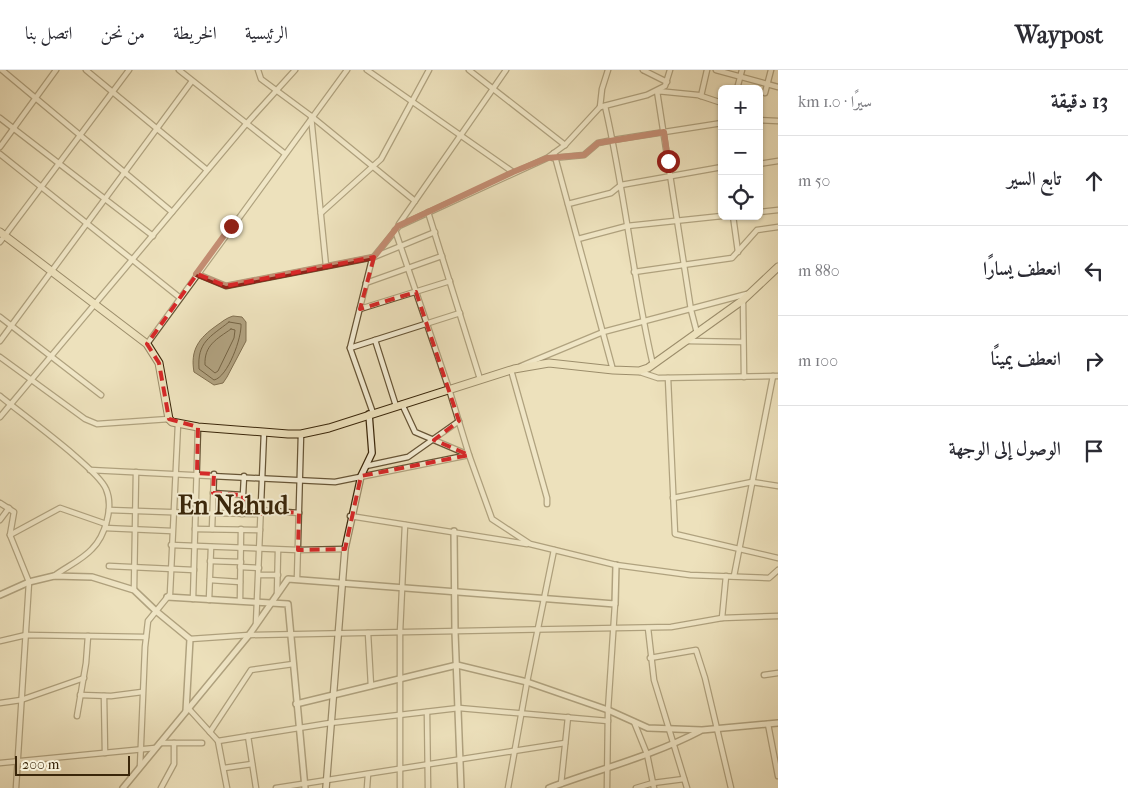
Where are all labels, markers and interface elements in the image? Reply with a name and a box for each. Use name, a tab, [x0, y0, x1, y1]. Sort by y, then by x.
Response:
text: Waypost	[1015, 21, 1103, 49]
text: اتصل بنا	[25, 23, 72, 44]
text: من نحن	[100, 23, 145, 44]
text: الخريطة	[173, 23, 217, 44]
text: الرئيسية	[245, 23, 288, 44]
map controls	[718, 85, 763, 220]
button: +	[718, 85, 763, 130]
text: 13 دقيقة	[1051, 89, 1108, 113]
text: سيرًا · 1.0 km	[798, 92, 872, 111]
button: −	[718, 130, 763, 175]
route start	[657, 150, 680, 173]
icon: ahead	[1080, 167, 1108, 195]
text: تابع السير	[1007, 168, 1061, 190]
text: 50 m	[798, 171, 830, 190]
button: locate	[718, 175, 763, 220]
route end	[220, 215, 243, 238]
icon: left	[1080, 257, 1108, 285]
text: انعطف يسارًا	[983, 258, 1061, 280]
text: 880 m	[798, 261, 840, 280]
icon: right	[1080, 347, 1108, 375]
text: انعطف يمينًا	[991, 348, 1061, 370]
text: 100 m	[798, 351, 838, 370]
icon: arrive	[1080, 437, 1108, 465]
text: الوصول إلى الوجهة	[949, 438, 1061, 460]
district label: En Nahud	[178, 490, 289, 521]
scale bar	[15, 753, 130, 776]
text: 200 m	[22, 756, 59, 773]

